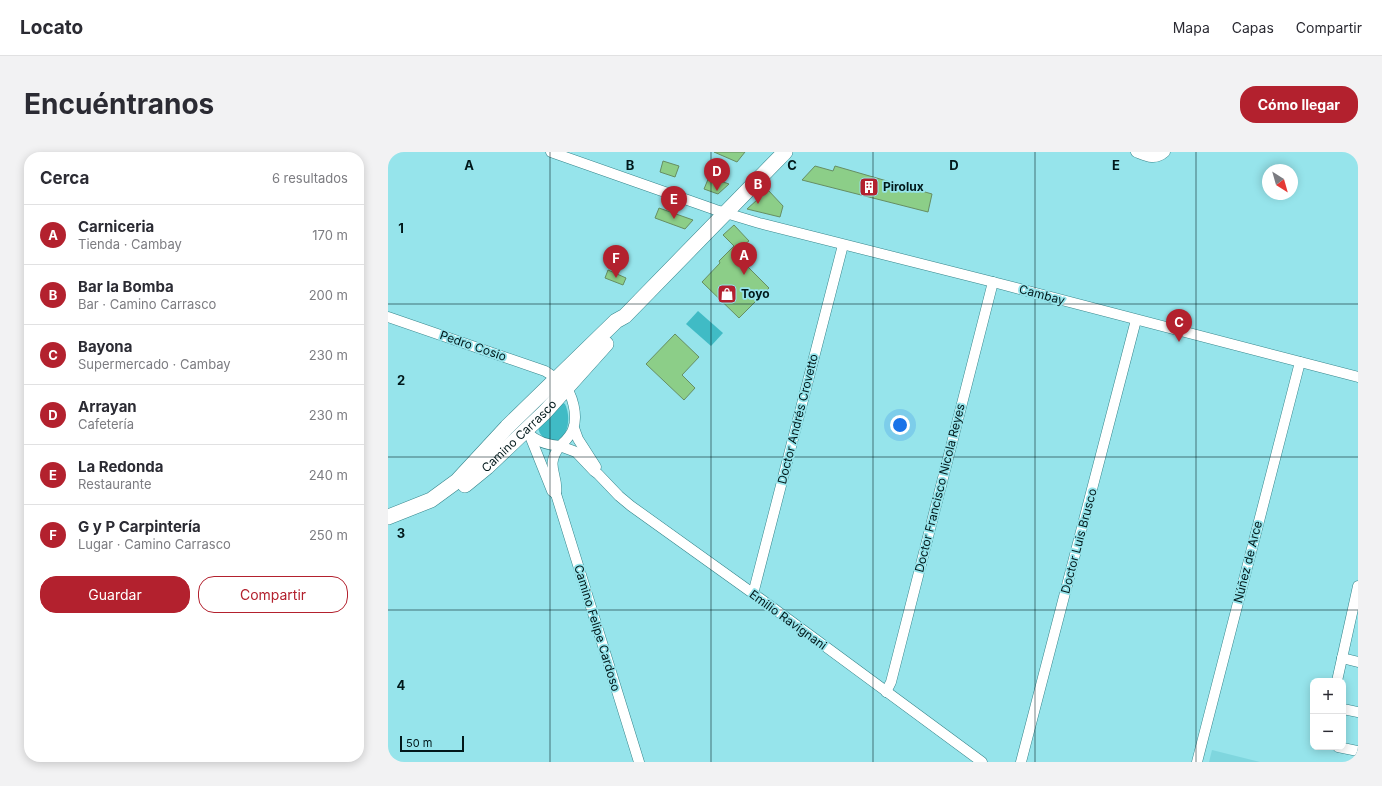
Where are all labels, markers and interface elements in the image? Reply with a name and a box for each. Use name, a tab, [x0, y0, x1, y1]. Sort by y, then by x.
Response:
text: Locato	[20, 16, 83, 39]
text: Mapa	[1173, 19, 1210, 36]
text: Capas	[1232, 19, 1274, 36]
text: Compartir	[1296, 19, 1362, 36]
button: Cómo llegar	[1240, 86, 1358, 123]
text: Encuéntranos	[24, 87, 214, 121]
text: A	[464, 157, 474, 173]
text: B	[626, 157, 635, 173]
text: C	[787, 157, 797, 173]
text: D	[949, 157, 959, 173]
text: E	[1112, 157, 1120, 173]
pin: D	[704, 158, 730, 191]
north arrow	[1262, 164, 1298, 200]
text: Cerca	[40, 168, 89, 188]
text: 6 resultados	[272, 170, 348, 186]
pin: B	[745, 171, 771, 204]
building icon: Pirolux	[858, 176, 880, 198]
place label: Pirolux	[883, 179, 924, 194]
pin: E	[661, 186, 687, 219]
text: Carniceria	[78, 217, 154, 236]
text: 1	[398, 220, 404, 236]
text: A	[48, 227, 58, 243]
text: 170 m	[312, 227, 348, 243]
text: Tienda · Cambay	[78, 236, 182, 252]
pin: A	[731, 242, 757, 275]
pin: F	[603, 245, 629, 278]
text: Bar la Bomba	[78, 277, 174, 296]
street label: Cambay	[1018, 281, 1067, 308]
shop icon: Toyo	[716, 283, 738, 305]
place label: Toyo	[741, 286, 770, 301]
text: B	[49, 287, 57, 303]
text: 200 m	[309, 287, 348, 303]
text: Bar · Camino Carrasco	[78, 296, 216, 312]
pin: C	[1166, 309, 1192, 342]
street label: Pedro Cosio	[438, 327, 508, 364]
text: Bayona	[78, 337, 132, 356]
text: C	[48, 347, 58, 363]
text: 230 m	[309, 347, 348, 363]
street label: Doctor Andrés Crovetto	[774, 352, 821, 485]
text: Supermercado · Cambay	[78, 356, 231, 372]
text: 2	[397, 372, 405, 388]
street label: Camino Carrasco	[478, 396, 559, 475]
text: Arrayan	[78, 397, 137, 416]
street label: Doctor Francisco Nicola Reyes	[911, 402, 968, 574]
text: D	[48, 407, 58, 423]
text: 230 m	[309, 407, 348, 423]
your location	[890, 415, 910, 435]
text: Cafetería	[78, 416, 134, 432]
text: La Redonda	[78, 457, 164, 476]
text: E	[49, 467, 57, 483]
text: 240 m	[309, 467, 348, 483]
text: Restaurante	[78, 476, 152, 492]
street label: Doctor Luis Brusco	[1057, 487, 1100, 595]
text: G y P Carpintería	[78, 517, 201, 536]
street label: Núñez de Arce	[1230, 519, 1265, 605]
text: 3	[397, 525, 405, 541]
text: F	[49, 527, 57, 543]
text: 250 m	[309, 527, 348, 543]
text: Lugar · Camino Carrasco	[78, 536, 231, 552]
street label: Camino Felipe Cardoso	[571, 563, 624, 693]
button: Guardar	[40, 576, 190, 613]
button: Compartir	[198, 576, 348, 613]
street label: Emilio Ravignani	[747, 586, 830, 653]
text: 4	[397, 677, 406, 693]
map controls	[1310, 678, 1346, 750]
button: +	[1310, 678, 1346, 714]
button: −	[1310, 714, 1346, 750]
scale bar	[400, 734, 464, 753]
text: 50 m	[406, 736, 432, 750]

